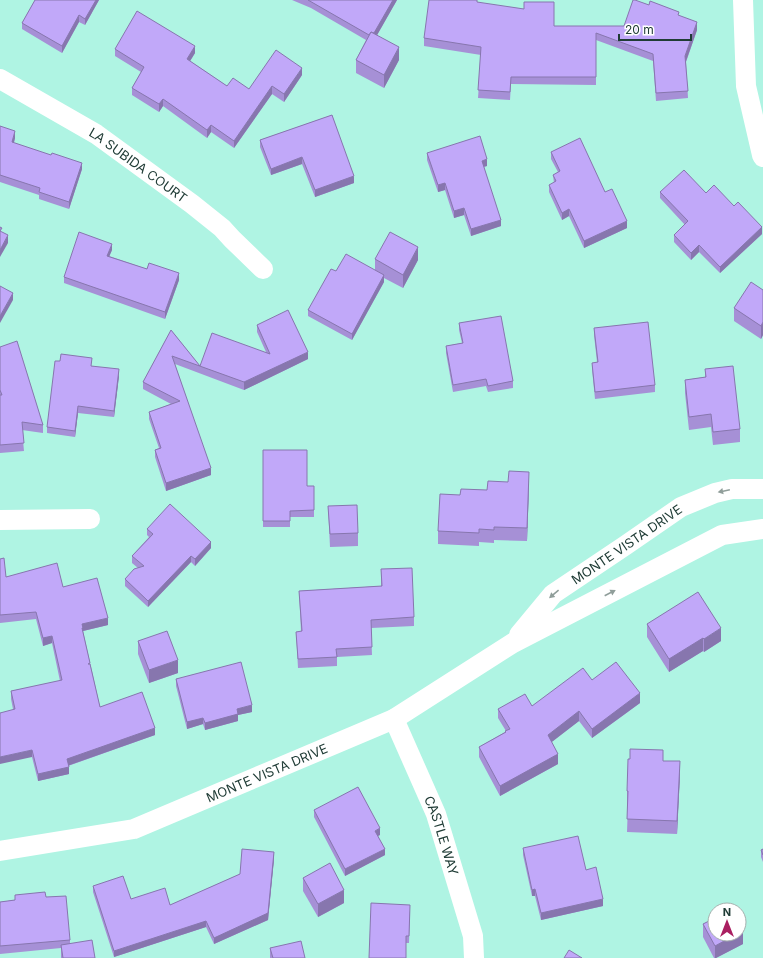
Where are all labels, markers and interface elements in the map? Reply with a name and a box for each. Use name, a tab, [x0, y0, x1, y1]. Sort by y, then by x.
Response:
scale bar	[619, 16, 691, 42]
text: 20 m	[625, 22, 654, 37]
street label: LA SUBIDA COURT	[86, 124, 191, 206]
one-way arrow	[718, 488, 730, 494]
street label: MONTE VISTA DRIVE	[568, 501, 685, 587]
one-way arrow	[549, 590, 560, 598]
one-way arrow	[604, 590, 615, 596]
street label: MONTE VISTA DRIVE	[204, 740, 330, 806]
street label: CASTLE WAY	[421, 793, 462, 877]
north arrow	[707, 902, 747, 942]
text: N	[723, 905, 731, 919]

